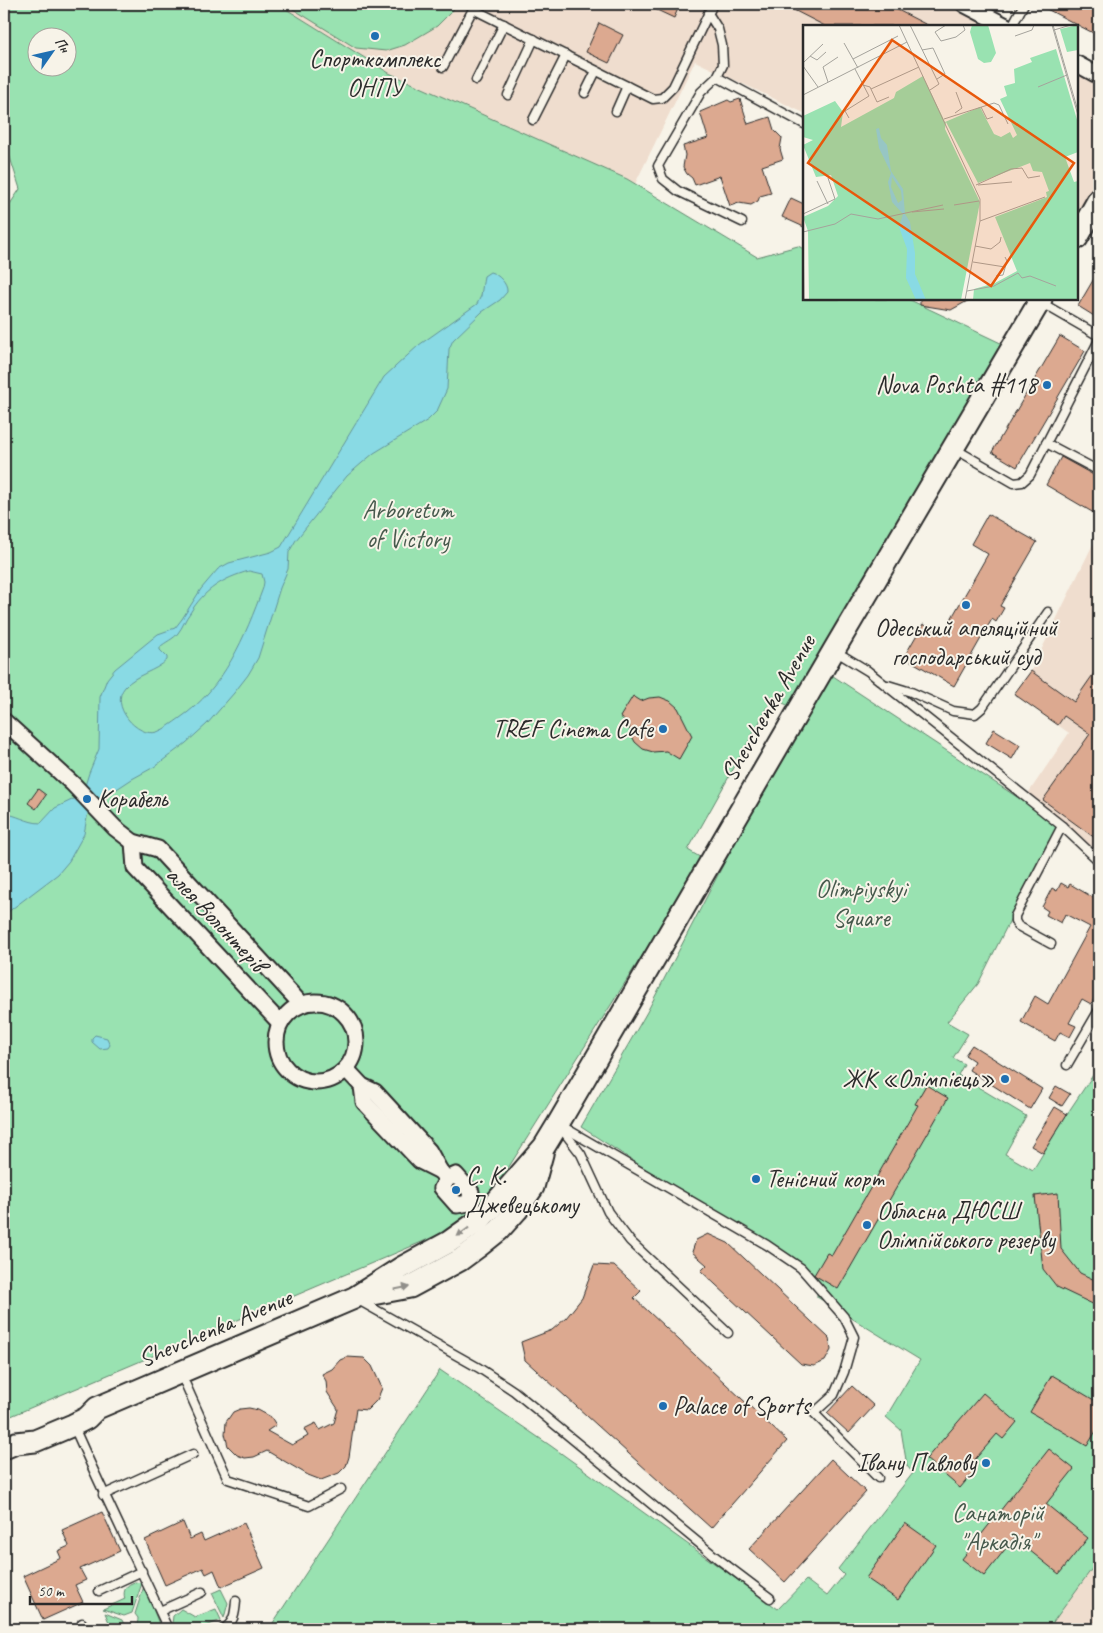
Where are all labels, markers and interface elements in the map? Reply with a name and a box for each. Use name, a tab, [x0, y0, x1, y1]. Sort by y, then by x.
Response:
inset map	[803, 25, 1078, 300]
north arrow	[28, 28, 78, 78]
marker: Спорткомплекс ОНПУ	[369, 30, 381, 42]
text: Пн	[51, 34, 74, 57]
place label: Спорткомплекс ОНПУ	[309, 43, 441, 104]
place label: Nova Poshta #118	[876, 369, 1040, 401]
marker: Nova Poshta #118	[1041, 379, 1053, 391]
park label: Arboretum of Victory	[363, 494, 455, 555]
marker: Одеський апеляційний господарський суд	[960, 599, 972, 611]
place label: Одеський апеляційний господарський суд	[875, 612, 1059, 673]
street label: Shevchenka Avenue	[713, 627, 824, 787]
place label: TREF Cinema Cafe	[493, 713, 655, 745]
marker: TREF Cinema Cafe	[657, 723, 669, 735]
place label: Корабель	[97, 783, 169, 815]
marker: Корабель	[81, 793, 93, 805]
street label: алея Волонтерів	[159, 859, 278, 984]
park label: Olimpiyskyi Square	[816, 873, 910, 934]
place label: ЖК «Олімпієць»	[843, 1063, 995, 1095]
marker: ЖК «Олімпієць»	[999, 1073, 1011, 1085]
place label: С. К. Джевецькому	[466, 1160, 581, 1221]
place label: Тенісний корт	[766, 1163, 885, 1195]
marker: Тенісний корт	[750, 1173, 762, 1185]
marker: С. К. Джевецькому	[450, 1184, 462, 1196]
place label: Обласна ДЮСШ Олімпійського резерву	[877, 1195, 1056, 1256]
marker: Обласна ДЮСШ Олімпійського резерву	[861, 1219, 873, 1231]
one-way arrow	[457, 1227, 470, 1238]
street label: Shevchenka Avenue	[133, 1281, 298, 1375]
one-way arrow	[395, 1284, 410, 1292]
place label: Palace of Sports	[673, 1390, 813, 1422]
marker: Palace of Sports	[657, 1400, 669, 1412]
place label: Івану Павлову	[857, 1447, 977, 1479]
marker: Івану Павлову	[980, 1457, 992, 1469]
park label: Санаторій "Аркадія"	[952, 1497, 1046, 1558]
scale bar	[30, 1573, 132, 1605]
text: 50 m	[38, 1582, 65, 1601]

